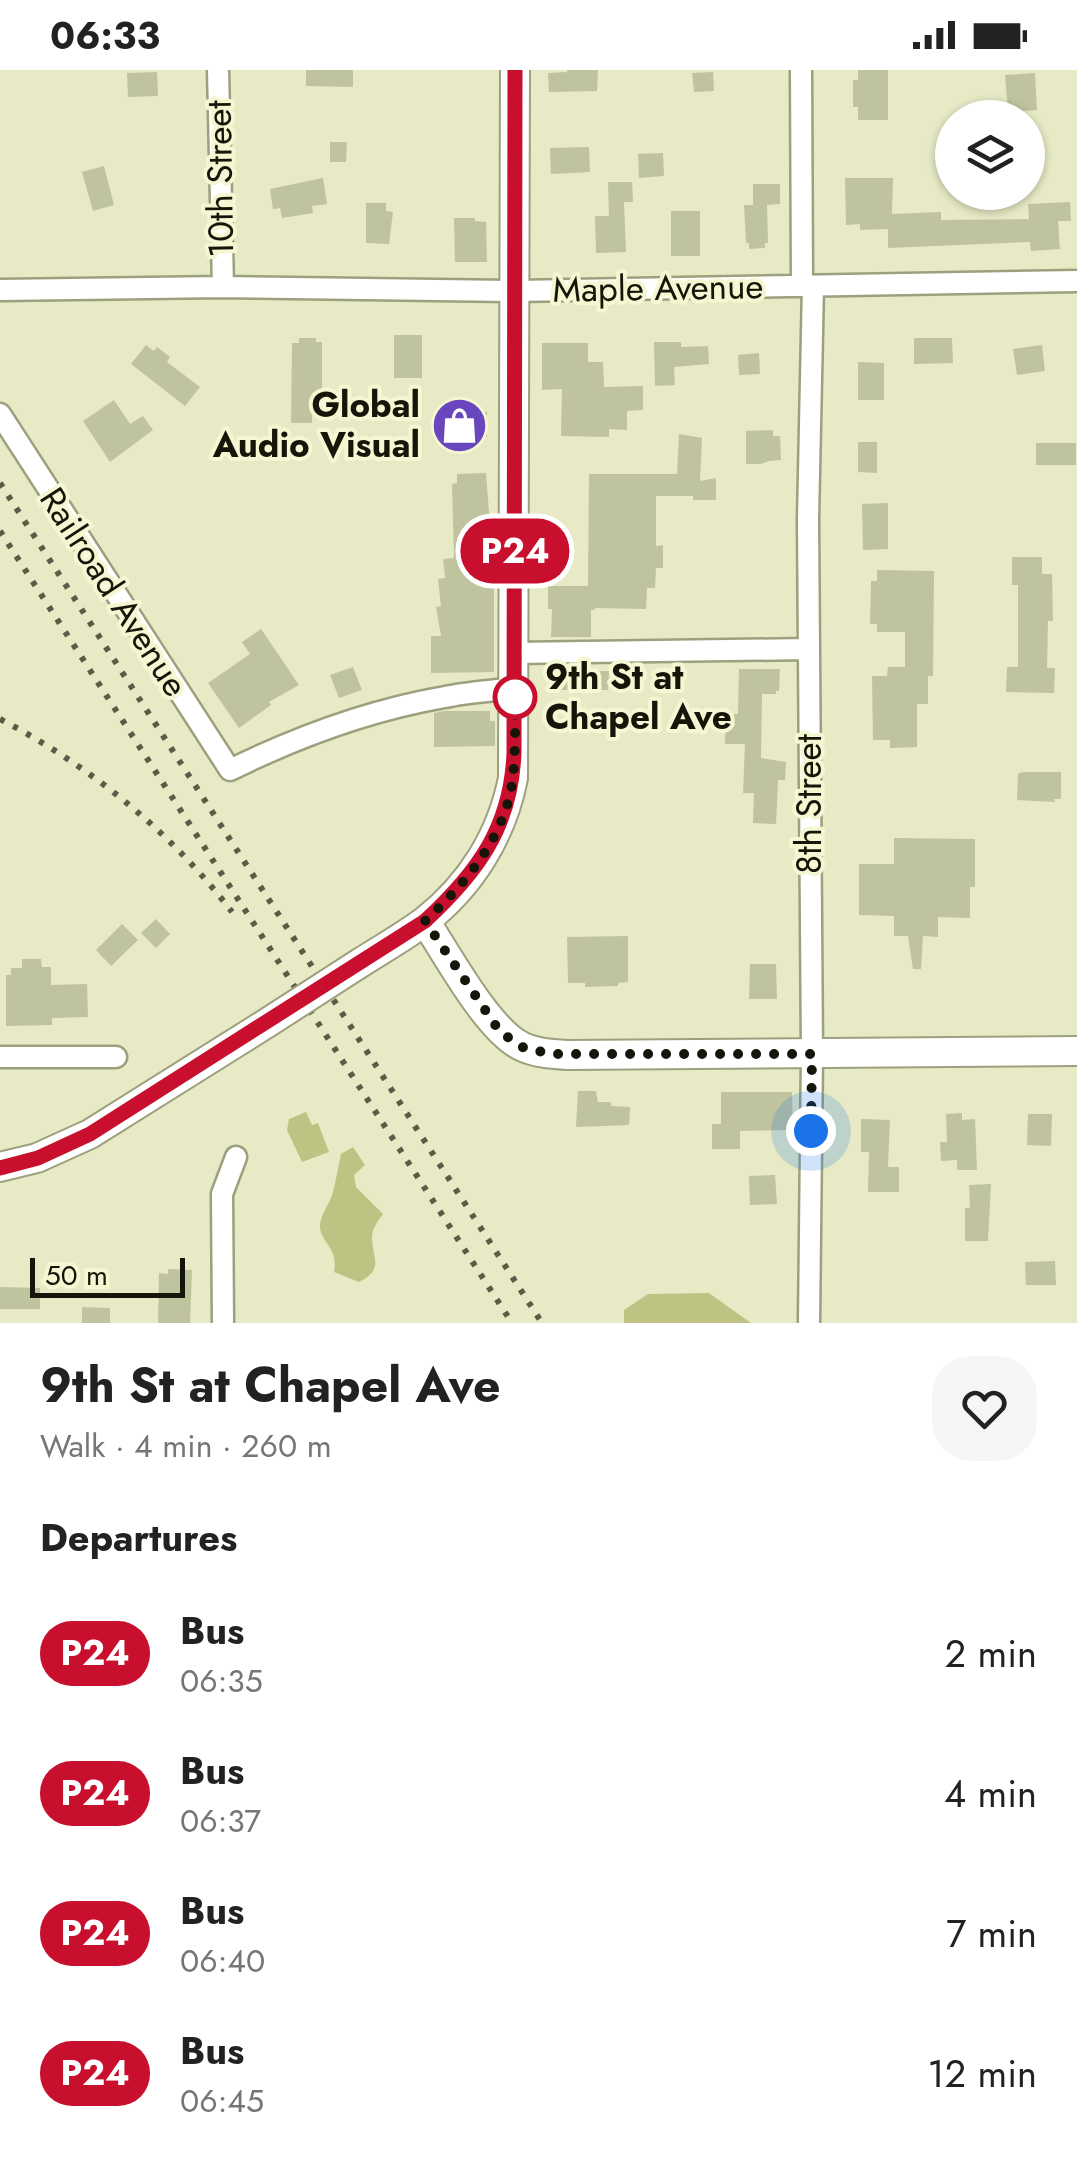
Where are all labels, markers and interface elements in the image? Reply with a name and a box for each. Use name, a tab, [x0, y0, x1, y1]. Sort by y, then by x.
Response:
text: 06:33	[50, 8, 160, 63]
street label: 10th Street	[194, 99, 246, 258]
map controls	[935, 100, 1045, 210]
button: layers	[935, 100, 1045, 210]
street label: Maple Avenue	[552, 261, 764, 315]
place label: Global Audio Visual	[212, 380, 420, 470]
shop icon: Global Audio Visual	[429, 395, 489, 455]
street label: Railroad Avenue	[28, 478, 200, 706]
line badge: P24	[458, 518, 572, 584]
text: P24	[480, 526, 550, 576]
place label: 9th St at Chapel Ave	[545, 652, 732, 742]
marker: 9th St at Chapel Ave	[494, 676, 536, 718]
street label: 8th Street	[784, 733, 834, 874]
your location	[786, 1106, 836, 1156]
scale bar	[30, 1253, 185, 1298]
text: 50 m	[45, 1255, 108, 1296]
text: 9th St at Chapel Ave	[40, 1351, 501, 1420]
button: heart	[932, 1356, 1037, 1461]
text: Walk · 4 min · 260 m	[40, 1423, 332, 1469]
text: Departures	[40, 1510, 237, 1565]
text: Bus	[180, 1603, 244, 1658]
text: 2 min	[945, 1626, 1037, 1681]
text: P24	[60, 1628, 130, 1678]
text: 06:35	[180, 1658, 263, 1704]
text: Bus	[180, 1743, 244, 1798]
text: 4 min	[944, 1766, 1037, 1821]
text: P24	[60, 1768, 130, 1818]
text: 06:37	[180, 1798, 261, 1844]
text: Bus	[180, 1883, 244, 1938]
text: 7 min	[946, 1906, 1037, 1961]
text: P24	[60, 1908, 130, 1958]
text: 06:40	[180, 1938, 265, 1984]
text: Bus	[180, 2023, 244, 2078]
text: 12 min	[927, 2046, 1037, 2101]
text: P24	[60, 2048, 130, 2098]
text: 06:45	[180, 2078, 264, 2124]

